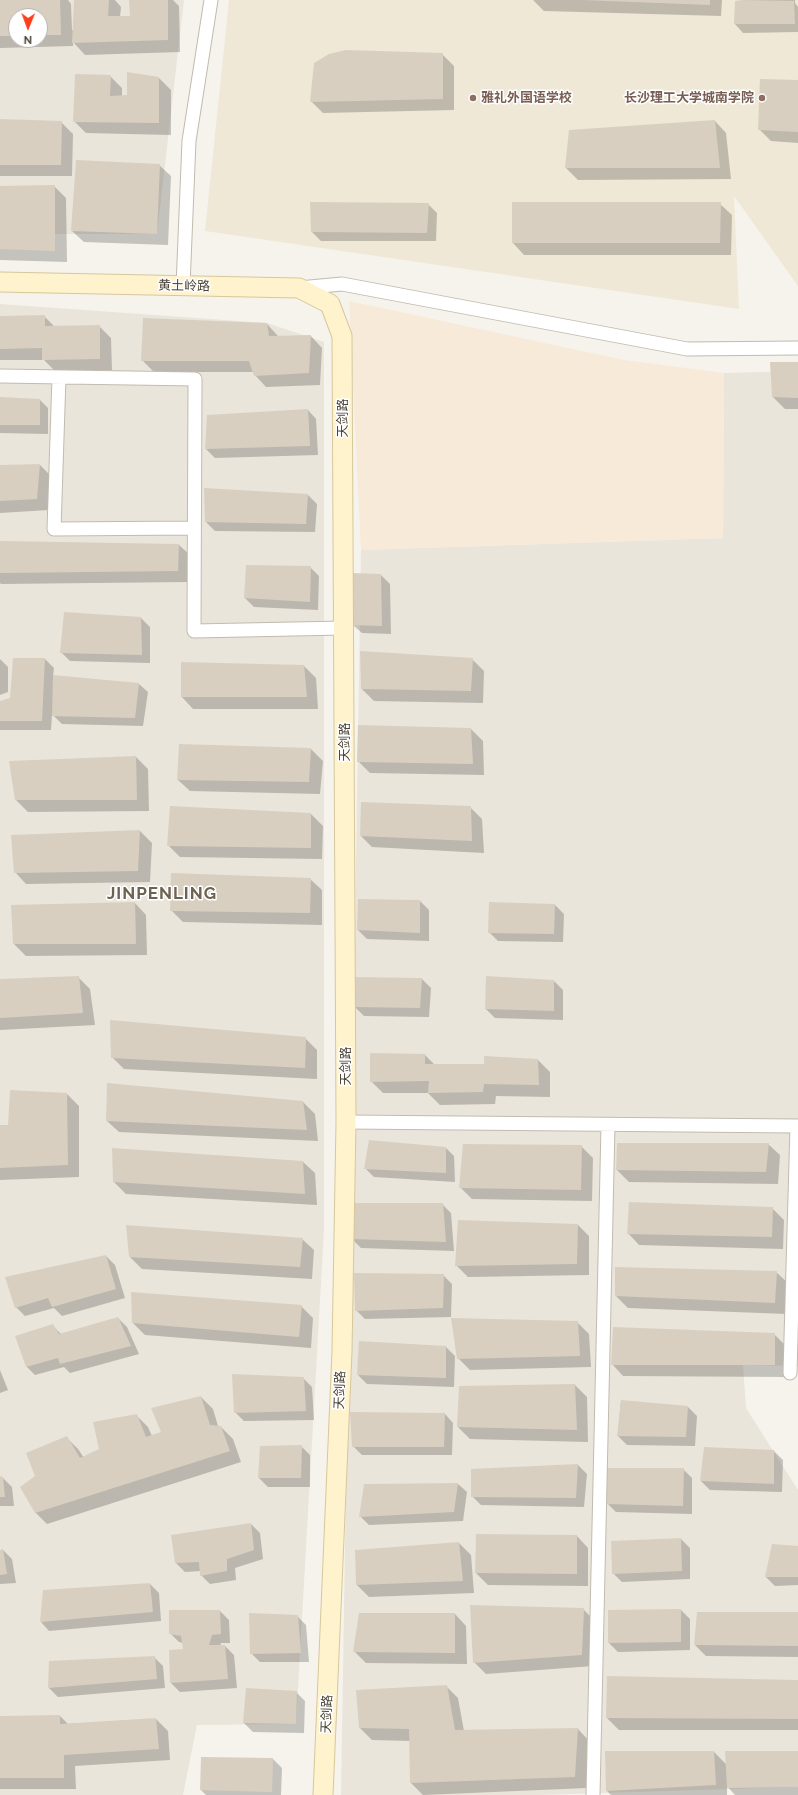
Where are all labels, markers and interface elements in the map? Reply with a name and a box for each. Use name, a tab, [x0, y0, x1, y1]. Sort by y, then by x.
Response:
north arrow	[8, 8, 48, 48]
text: N	[23, 33, 32, 46]
place label: 雅礼外国语学校	[481, 90, 572, 106]
place label: 长沙理工大学城南学院	[624, 90, 754, 106]
marker: 雅礼外国语学校	[468, 93, 478, 103]
marker: 长沙理工大学城南学院	[757, 93, 767, 103]
street label: 黄土岭路	[158, 278, 210, 294]
street label: 天剑路	[335, 399, 351, 437]
street label: 天剑路	[337, 723, 353, 761]
district label: JINPENLING	[107, 884, 217, 904]
street label: 天剑路	[338, 1047, 354, 1085]
street label: 天剑路	[332, 1370, 348, 1410]
street label: 天剑路	[319, 1694, 335, 1734]

